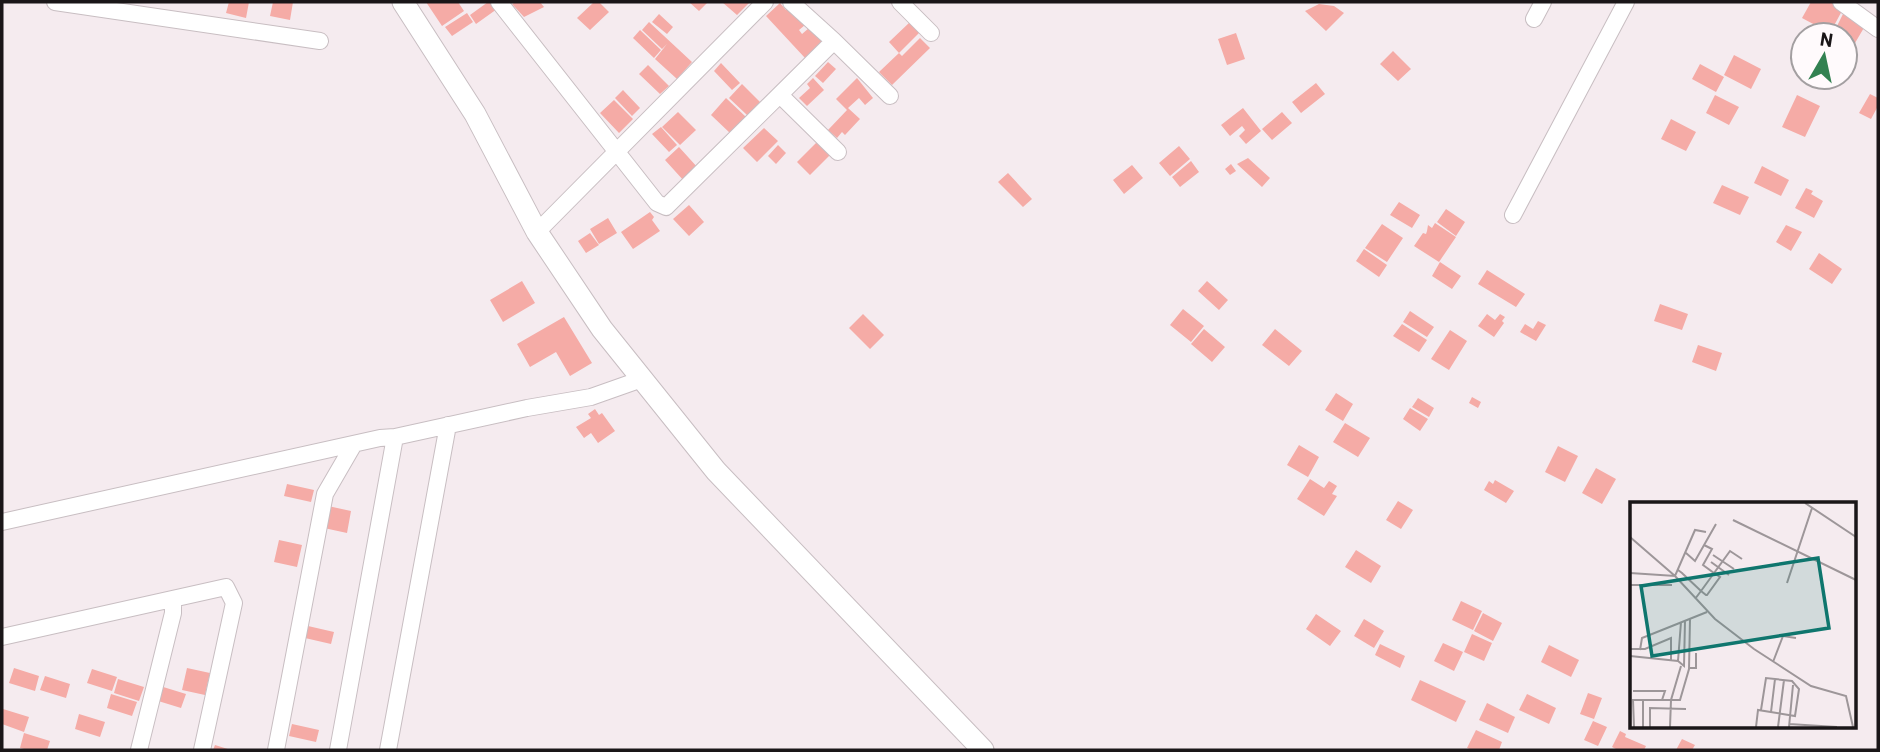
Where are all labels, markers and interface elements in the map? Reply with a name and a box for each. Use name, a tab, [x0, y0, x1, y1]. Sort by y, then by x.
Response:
north arrow	[1789, 21, 1859, 91]
text: N	[1819, 26, 1835, 51]
inset map	[1630, 502, 1856, 728]

